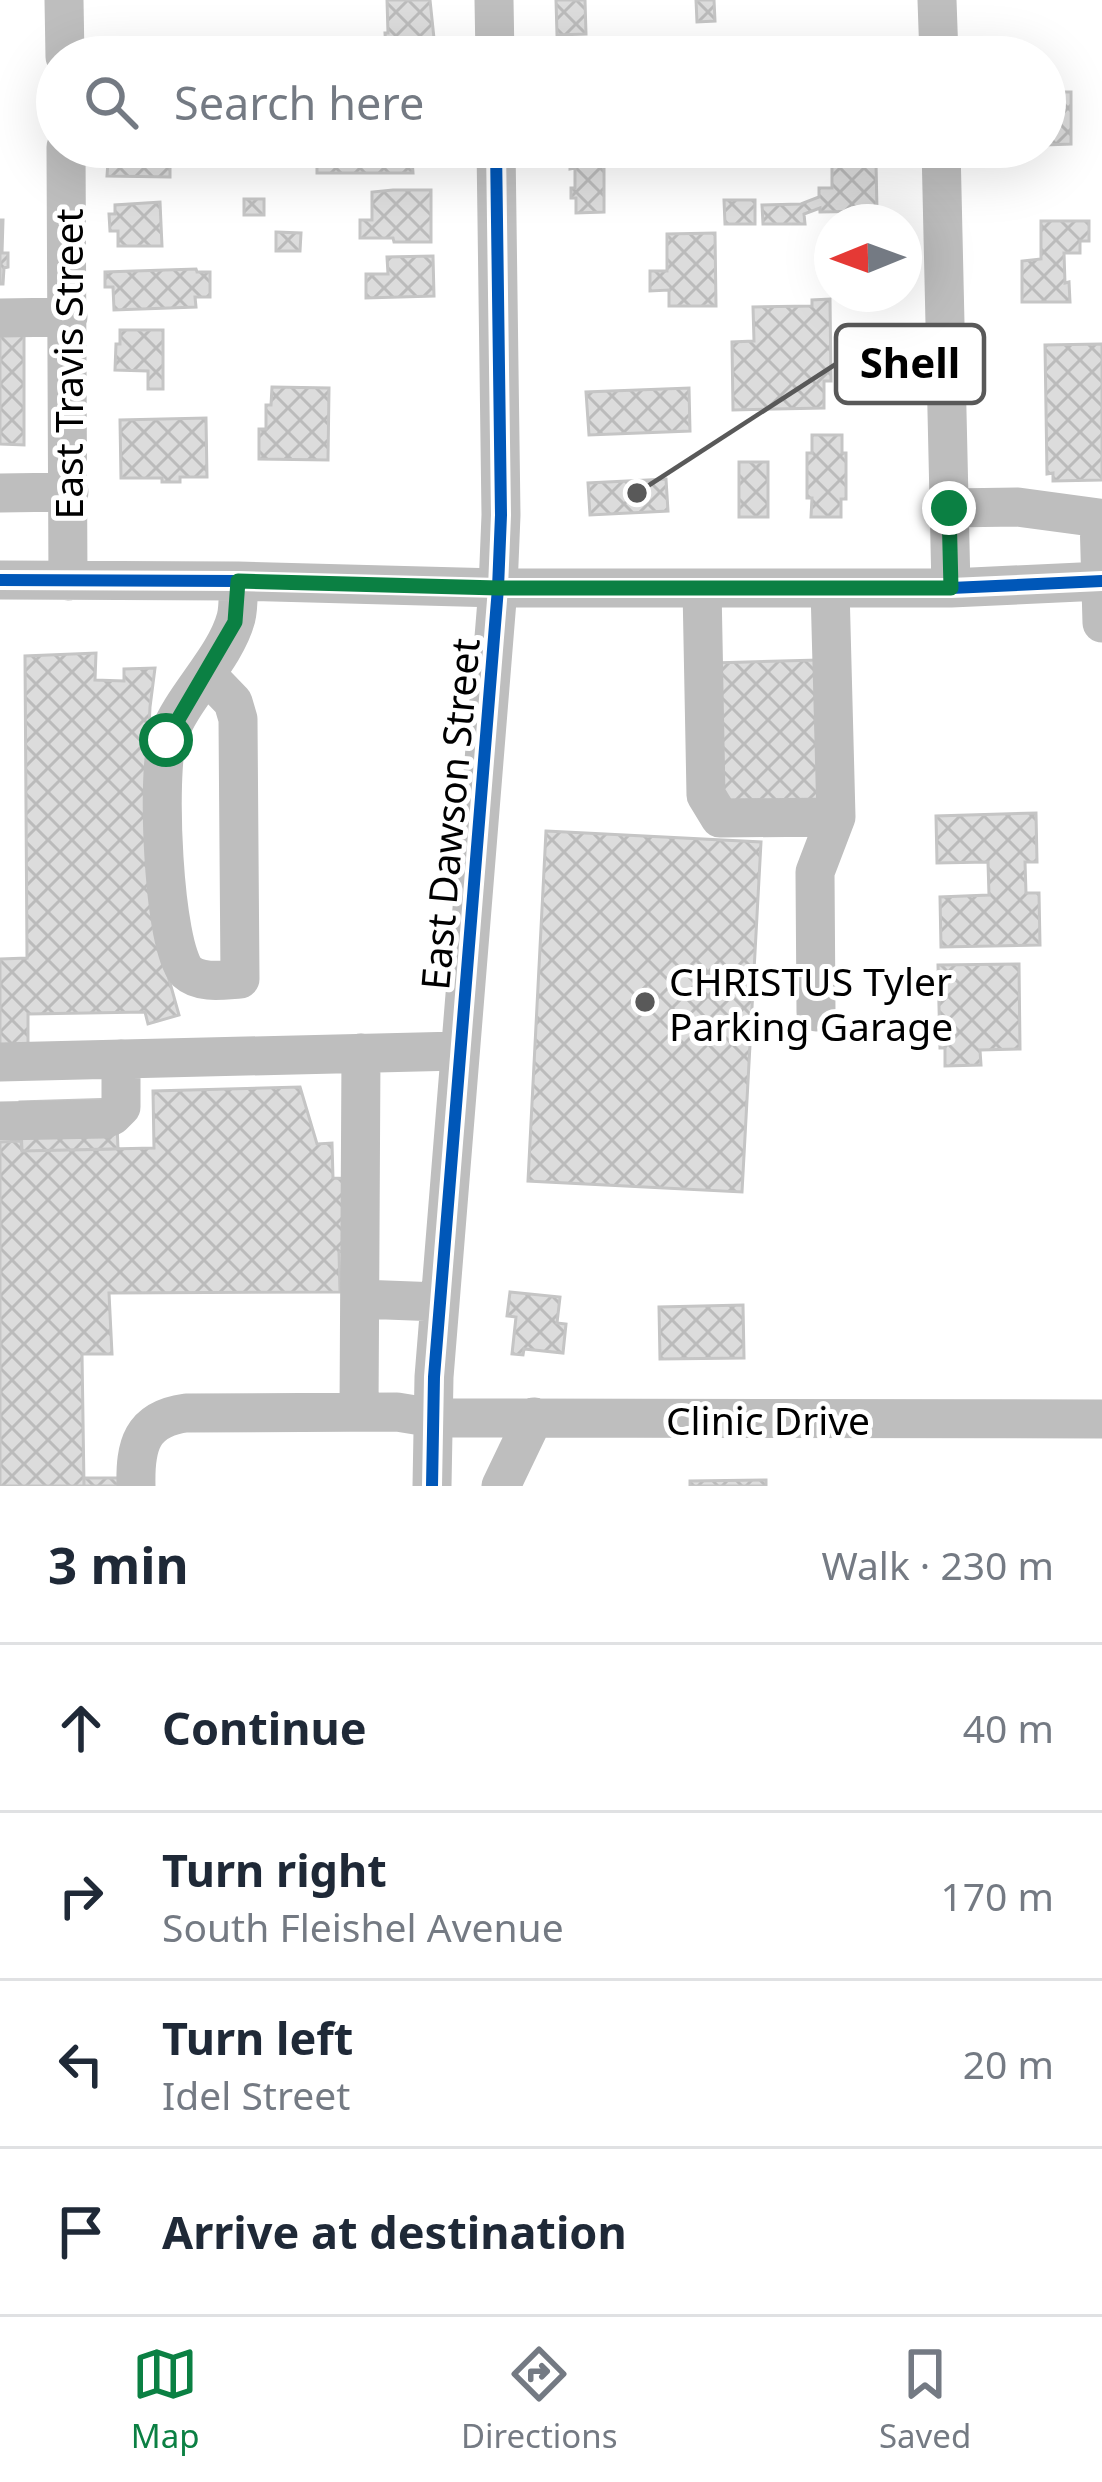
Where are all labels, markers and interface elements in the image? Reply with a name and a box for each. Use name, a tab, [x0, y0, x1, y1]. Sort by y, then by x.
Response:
search box	[36, 36, 1066, 168]
icon: search	[78, 69, 144, 135]
text: Search here	[174, 72, 424, 133]
north arrow	[814, 204, 922, 312]
street label: East Travis Street	[41, 209, 94, 520]
callout: Shell	[836, 325, 984, 403]
text: Shell	[860, 333, 960, 390]
route end	[922, 481, 976, 535]
street label: East Dawson Street	[407, 636, 491, 992]
route start	[139, 713, 193, 767]
place label: CHRISTUS Tyler Parking Garage	[669, 954, 953, 1052]
marker: CHRISTUS Tyler Parking Garage	[632, 989, 658, 1015]
street label: Clinic Drive	[666, 1393, 870, 1446]
text: 3 min	[48, 1529, 189, 1599]
text: Walk · 230 m	[821, 1538, 1054, 1591]
icon: ahead	[48, 1695, 114, 1761]
text: Continue	[162, 1697, 367, 1758]
text: 40 m	[963, 1701, 1054, 1754]
text: Turn right	[162, 1839, 387, 1900]
icon: right	[48, 1863, 114, 1929]
text: 170 m	[940, 1869, 1054, 1922]
text: South Fleishel Avenue	[162, 1900, 564, 1953]
text: Turn left	[162, 2007, 353, 2068]
icon: left	[48, 2031, 114, 2097]
text: 20 m	[963, 2037, 1054, 2090]
text: Idel Street	[162, 2068, 350, 2121]
icon: arrive	[48, 2199, 114, 2265]
text: Arrive at destination	[162, 2201, 627, 2262]
tab: Map	[131, 2341, 199, 2458]
tab: Directions	[461, 2341, 618, 2458]
tab: Saved	[879, 2341, 971, 2458]

